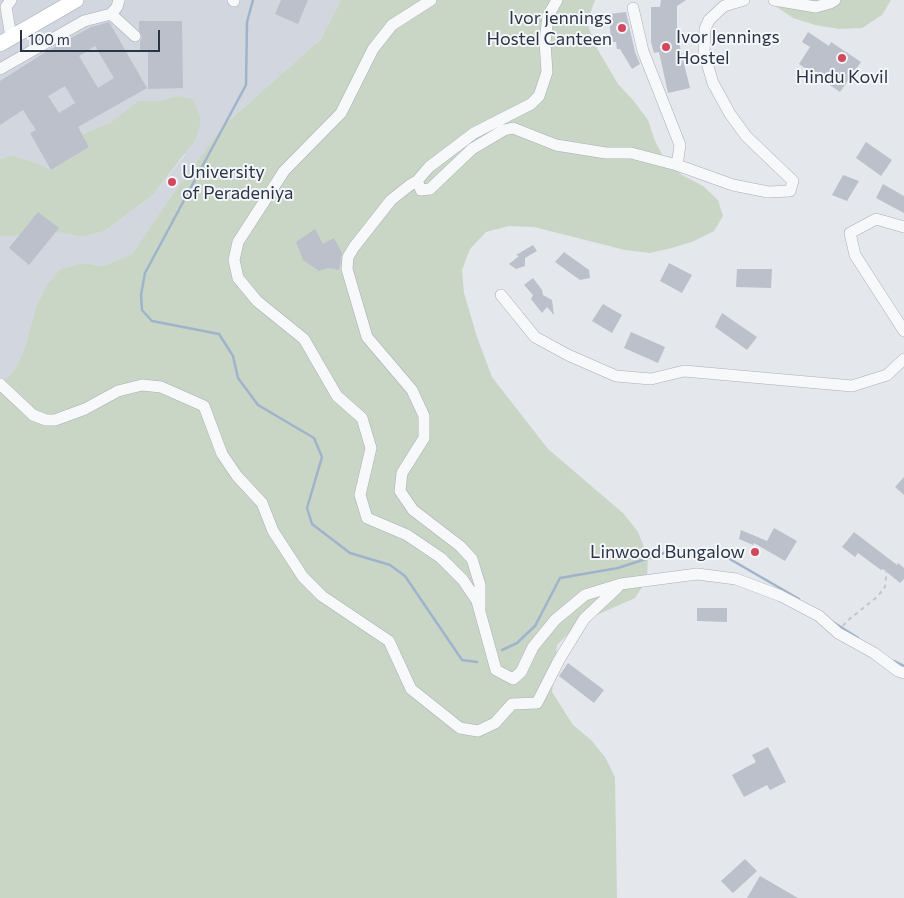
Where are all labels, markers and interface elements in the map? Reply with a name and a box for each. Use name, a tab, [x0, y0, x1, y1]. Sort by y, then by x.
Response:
place label: Ivor jennings Hostel Canteen	[486, 7, 612, 50]
scale bar	[22, 20, 162, 52]
marker: Ivor jennings Hostel Canteen	[616, 22, 628, 34]
place label: Ivor Jennings Hostel	[676, 26, 780, 68]
text: 100 m	[28, 30, 70, 48]
marker: Ivor Jennings Hostel	[660, 41, 672, 53]
marker: Hindu Kovil	[836, 52, 848, 64]
place label: Hindu Kovil	[796, 66, 888, 88]
place label: University of Peradeniya	[182, 161, 293, 203]
marker: University of Peradeniya	[166, 176, 178, 188]
place label: Linwood Bungalow	[590, 541, 745, 563]
marker: Linwood Bungalow	[749, 546, 761, 558]

